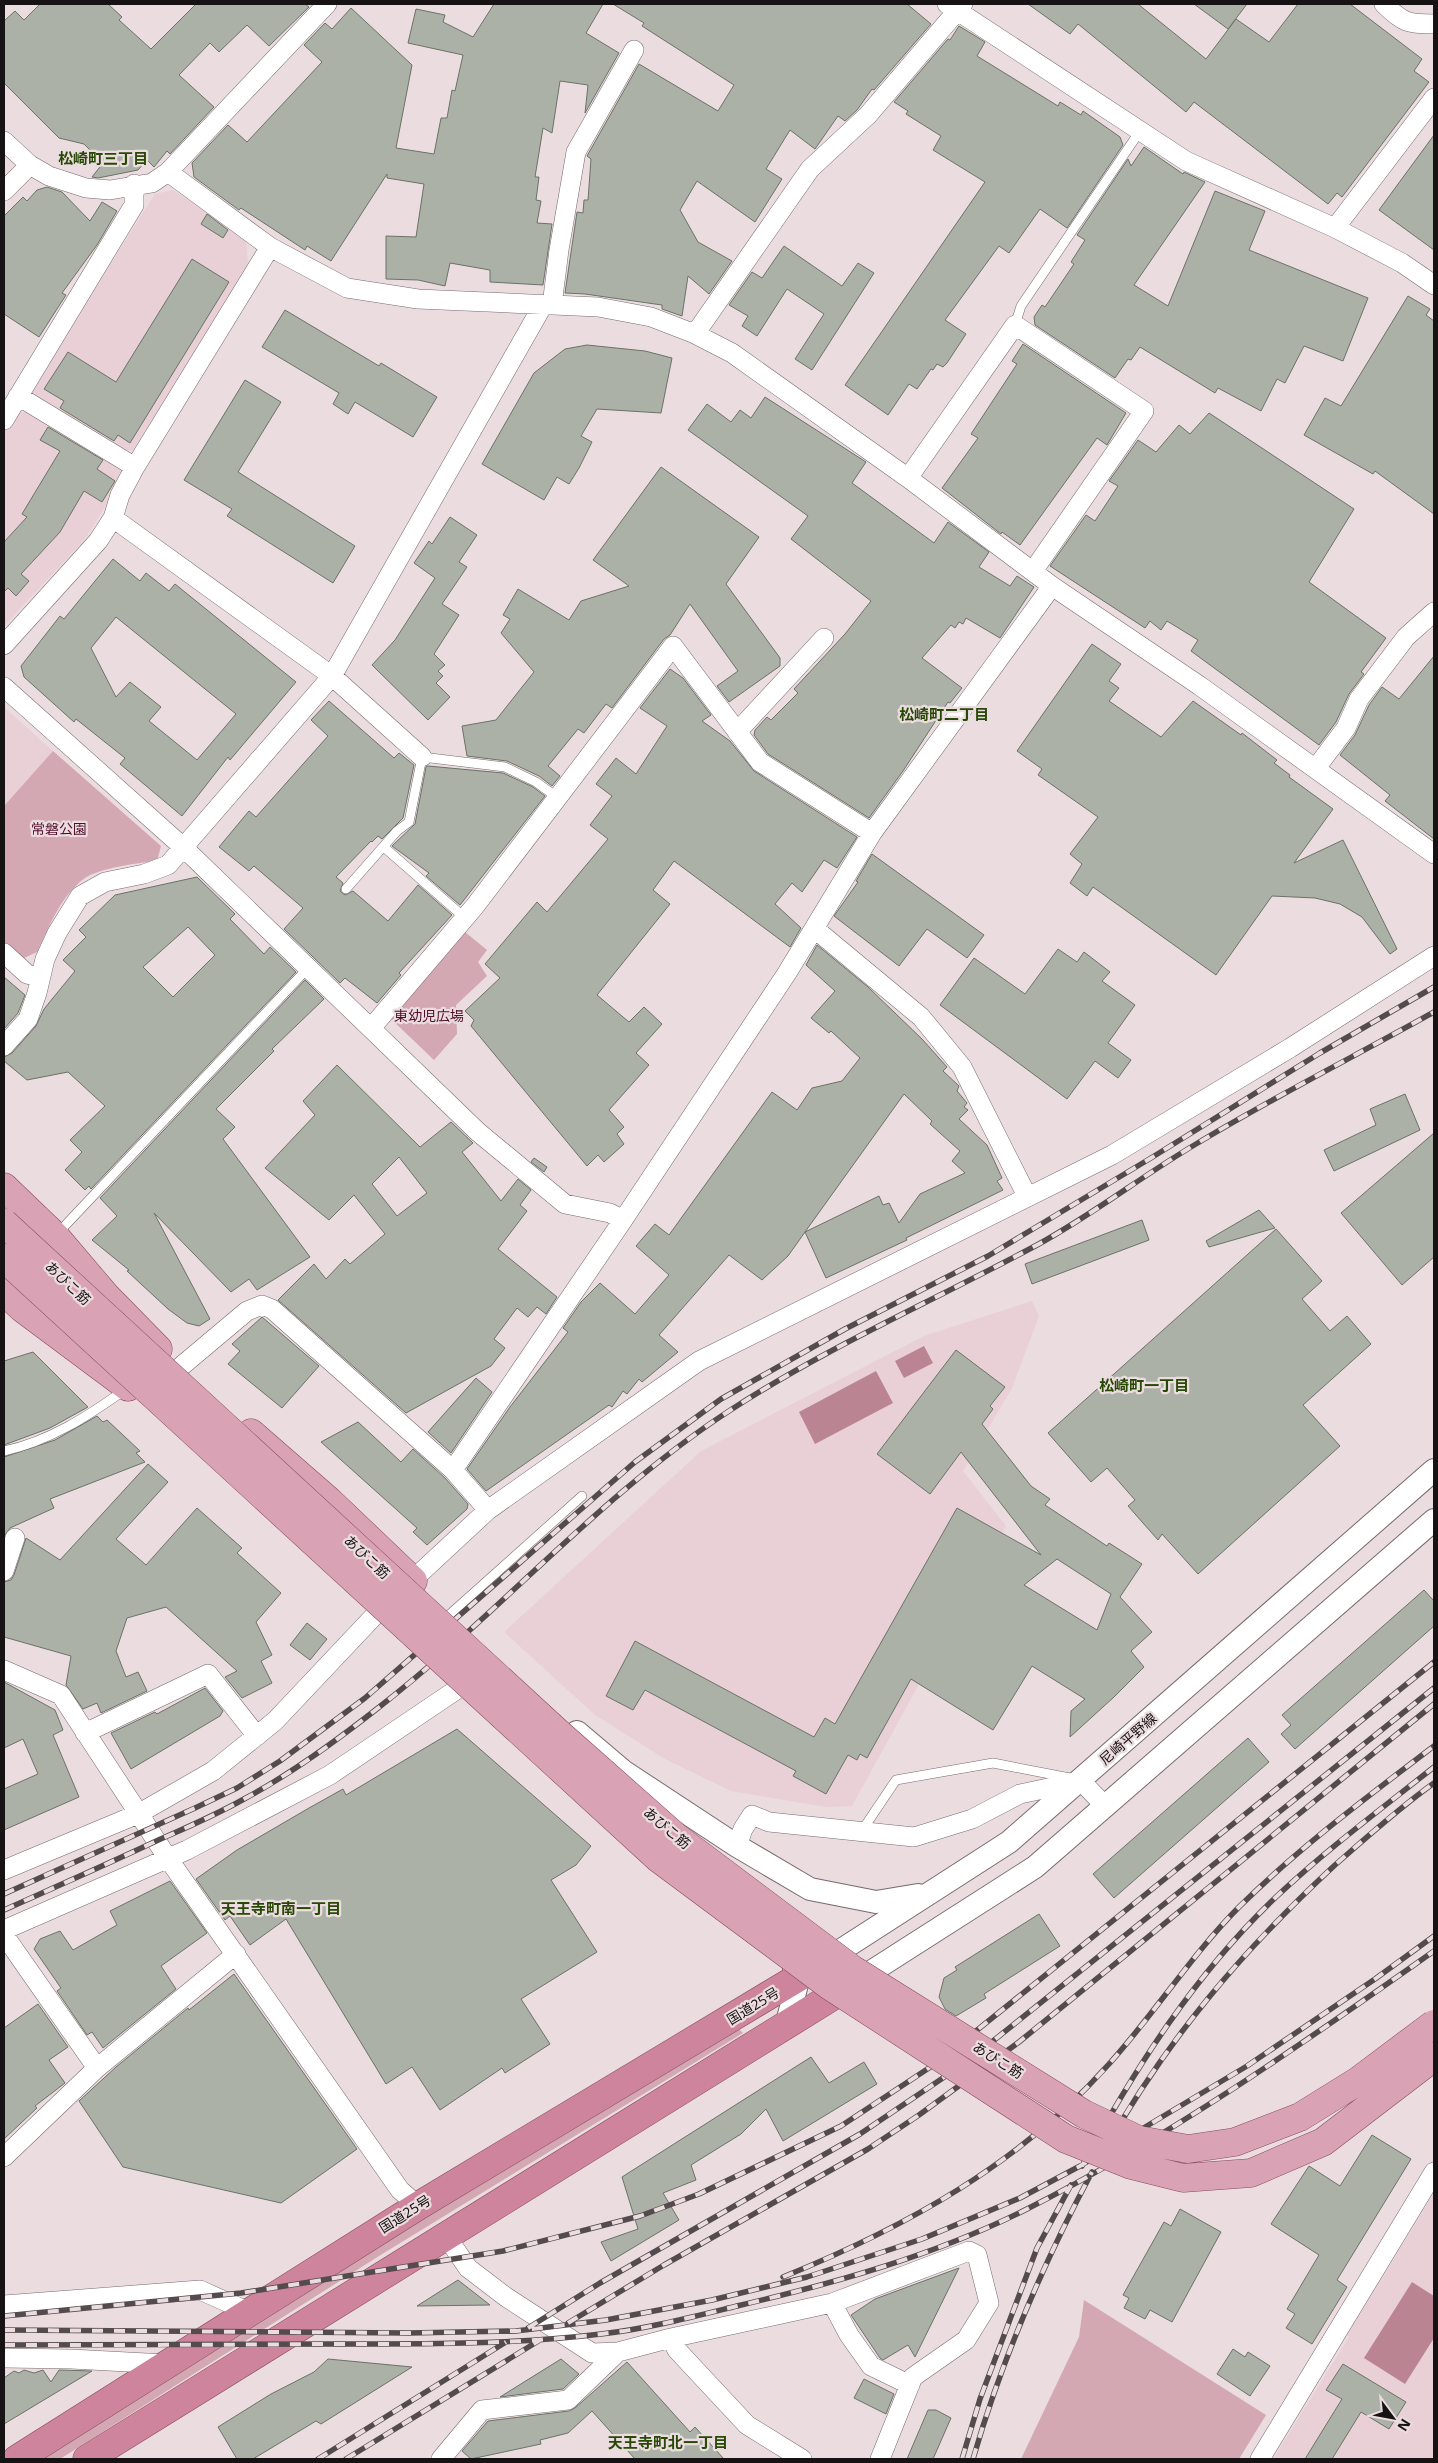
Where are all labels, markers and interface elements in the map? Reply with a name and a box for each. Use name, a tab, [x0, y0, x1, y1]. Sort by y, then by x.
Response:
district label: 松崎町三丁目	[58, 148, 148, 168]
district label: 松崎町二丁目	[899, 704, 989, 724]
park label: 常磐公園	[31, 819, 87, 838]
park label: 東幼児広場	[394, 1006, 464, 1025]
street label: あびこ筋	[41, 1257, 95, 1309]
district label: 松崎町一丁目	[1099, 1375, 1189, 1395]
street label: あびこ筋	[340, 1531, 394, 1583]
street label: 尼崎平野線	[1095, 1708, 1160, 1769]
street label: あびこ筋	[640, 1802, 695, 1853]
district label: 天王寺町南一丁目	[221, 1898, 341, 1918]
street label: 国道25号	[723, 1982, 783, 2029]
street label: あびこ筋	[969, 2037, 1027, 2082]
street label: 国道25号	[375, 2190, 434, 2237]
north arrow	[1368, 2393, 1418, 2443]
text: N	[1393, 2415, 1416, 2435]
district label: 天王寺町北一丁目	[608, 2432, 728, 2452]

